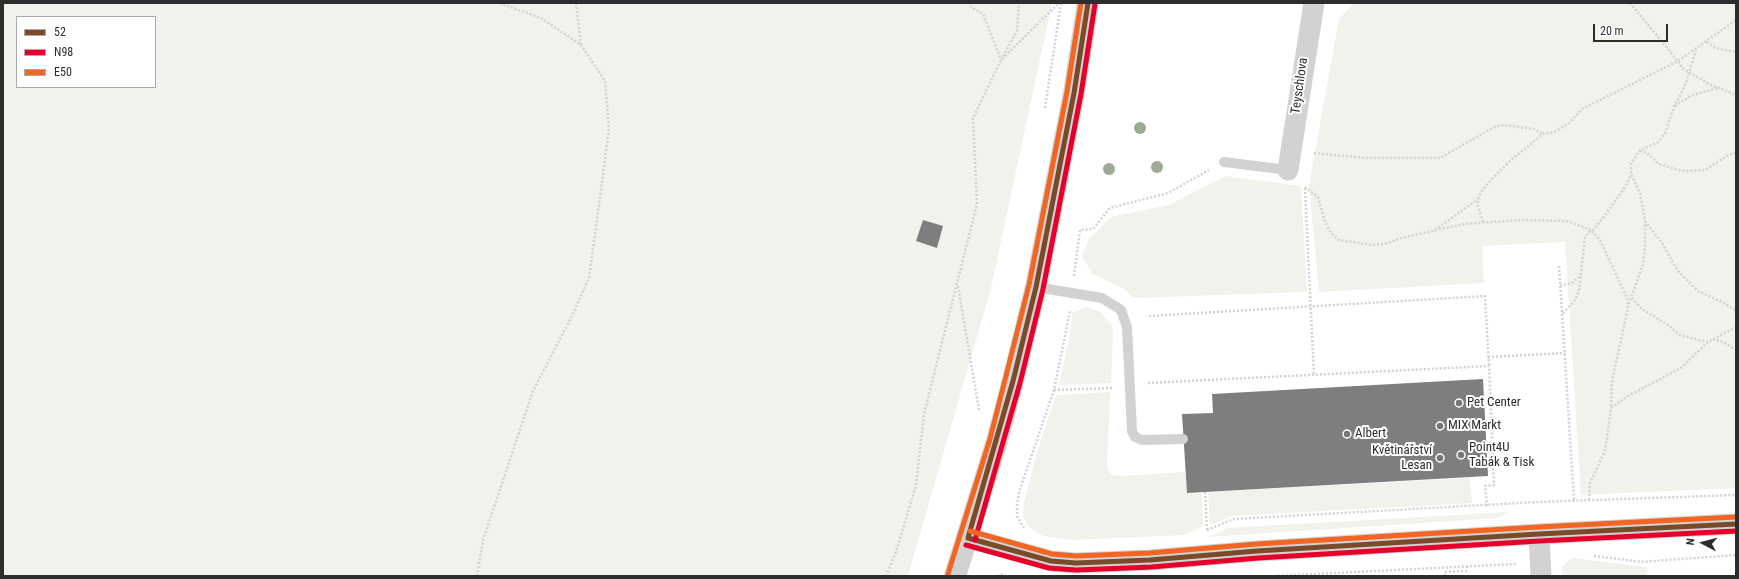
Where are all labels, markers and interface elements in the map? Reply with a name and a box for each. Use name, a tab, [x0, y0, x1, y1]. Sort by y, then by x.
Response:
legend	[16, 16, 156, 88]
scale bar	[1595, 16, 1670, 42]
text: 20 m	[1600, 24, 1624, 38]
text: 52	[54, 25, 66, 39]
text: N98	[54, 45, 73, 59]
street label: Teyschlova	[1288, 57, 1312, 115]
text: E50	[54, 65, 72, 79]
place label: Pet Center	[1467, 395, 1521, 411]
marker: Pet Center	[1454, 398, 1464, 408]
place label: MIX Markt	[1448, 418, 1501, 434]
marker: MIX Markt	[1435, 421, 1445, 431]
place label: Albert	[1355, 426, 1386, 442]
marker: Albert	[1342, 429, 1352, 439]
place label: Point4U Tabák & Tisk	[1469, 440, 1534, 471]
place label: Květinářství Lesan	[1372, 443, 1432, 474]
marker: Point4U Tabák & Tisk	[1456, 450, 1466, 460]
marker: Květinářství Lesan	[1435, 453, 1445, 463]
north arrow	[1683, 523, 1723, 563]
text: N	[1684, 538, 1697, 546]

